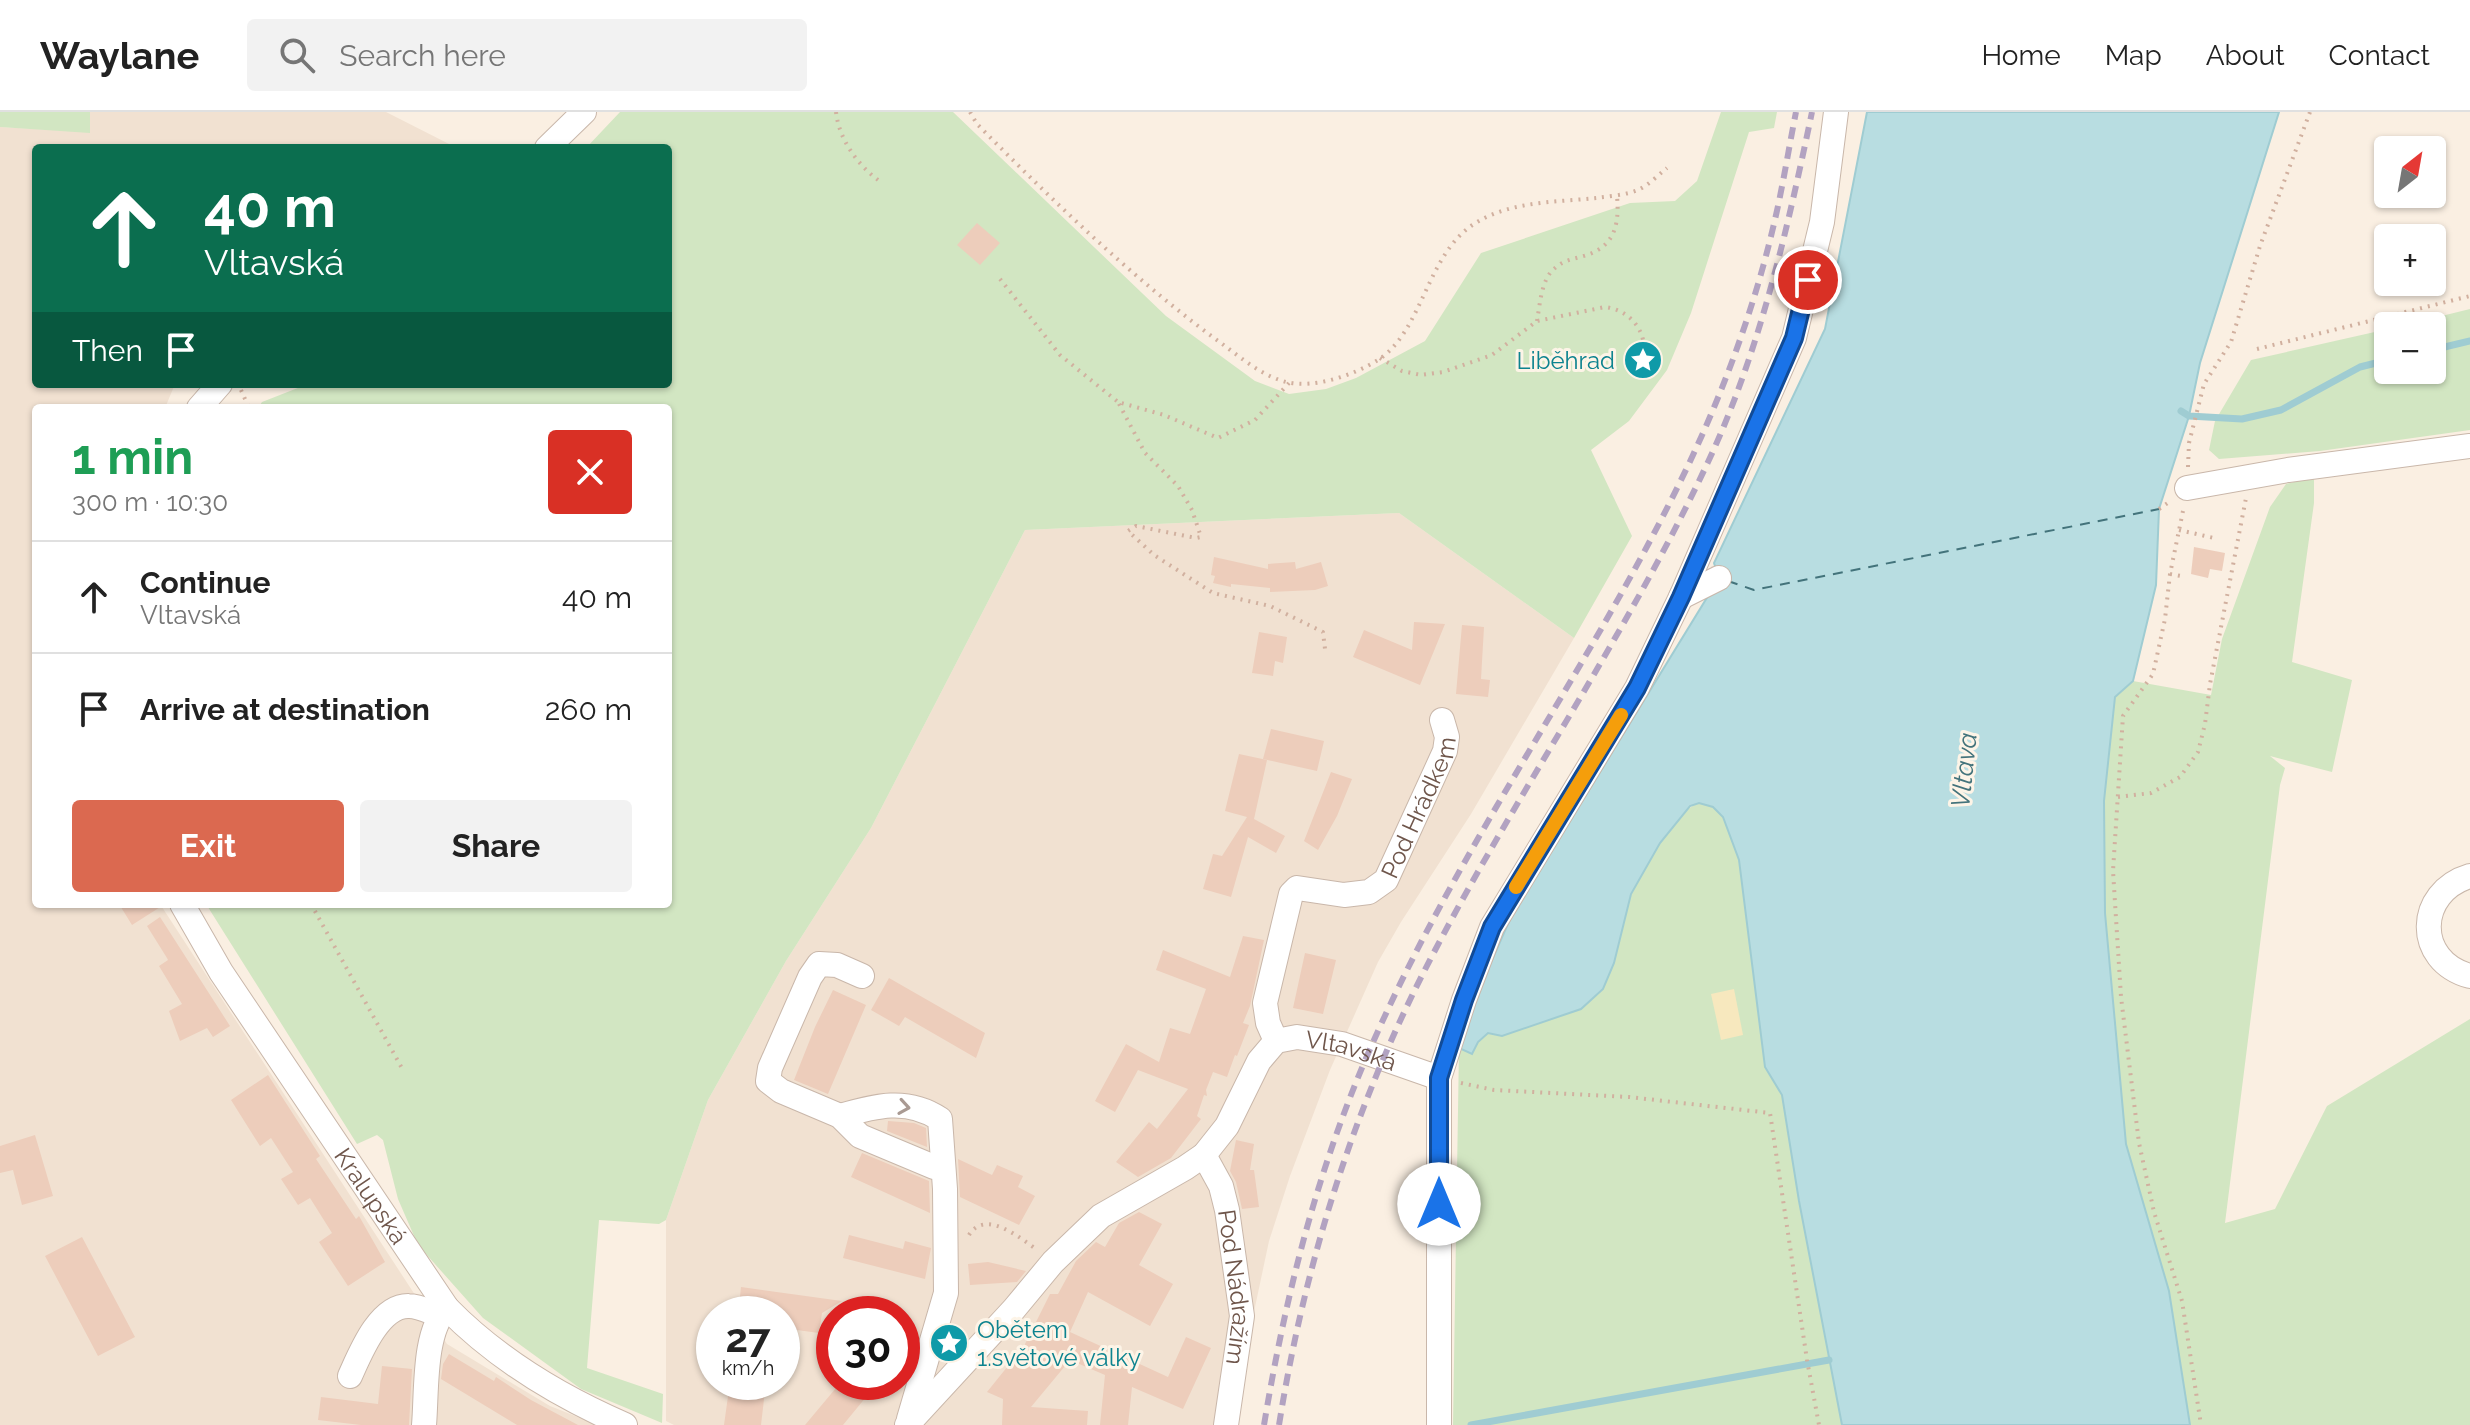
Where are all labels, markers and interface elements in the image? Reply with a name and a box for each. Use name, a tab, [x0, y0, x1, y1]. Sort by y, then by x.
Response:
search box	[247, 19, 807, 91]
text: Waylane	[40, 33, 199, 78]
icon: search	[275, 33, 319, 77]
text: Search here	[339, 38, 506, 73]
text: Home	[1981, 39, 2061, 72]
text: Map	[2105, 39, 2162, 72]
text: About	[2206, 39, 2285, 72]
text: Contact	[2329, 39, 2430, 72]
north arrow	[2374, 136, 2446, 208]
map controls	[2374, 136, 2446, 384]
text: 40 m	[204, 174, 336, 240]
icon: ahead	[72, 176, 176, 280]
button: +	[2374, 224, 2446, 296]
text: Vltavská	[204, 241, 344, 283]
pin	[1774, 246, 1842, 314]
icon: arrive	[1786, 258, 1830, 302]
button: −	[2374, 312, 2446, 384]
icon: arrive	[159, 328, 203, 372]
text: Then	[72, 333, 143, 368]
place icon: Liběhrad	[1622, 339, 1664, 381]
place label: Liběhrad	[1517, 346, 1615, 375]
text: 1 min	[72, 429, 193, 485]
button: close	[548, 430, 632, 514]
text: 300 m · 10:30	[72, 487, 228, 517]
text: Continue	[140, 565, 271, 600]
icon: ahead	[72, 575, 116, 619]
text: 40 m	[562, 580, 632, 615]
text: Vltavská	[140, 600, 241, 630]
icon: arrive	[72, 687, 116, 731]
text: Arrive at destination	[140, 692, 430, 727]
text: 260 m	[545, 692, 632, 727]
water label: Vltava	[1945, 731, 1983, 809]
street label: Pod Hrádkem	[1374, 735, 1461, 883]
button: Exit	[72, 800, 344, 892]
button: Share	[360, 800, 632, 892]
street label: Vltavská	[1304, 1024, 1401, 1077]
one-way arrow	[898, 1097, 911, 1114]
street label: Kralupská	[329, 1142, 414, 1249]
position arrow	[1397, 1162, 1481, 1246]
street label: Pod Nádražím	[1213, 1207, 1257, 1367]
speed limit sign: 30	[816, 1296, 920, 1400]
text: 27	[725, 1314, 770, 1361]
place label: Obětem 1.světové války	[977, 1315, 1141, 1372]
place icon: Obětem 1.světové války	[928, 1322, 970, 1364]
text: km/h	[722, 1356, 774, 1380]

